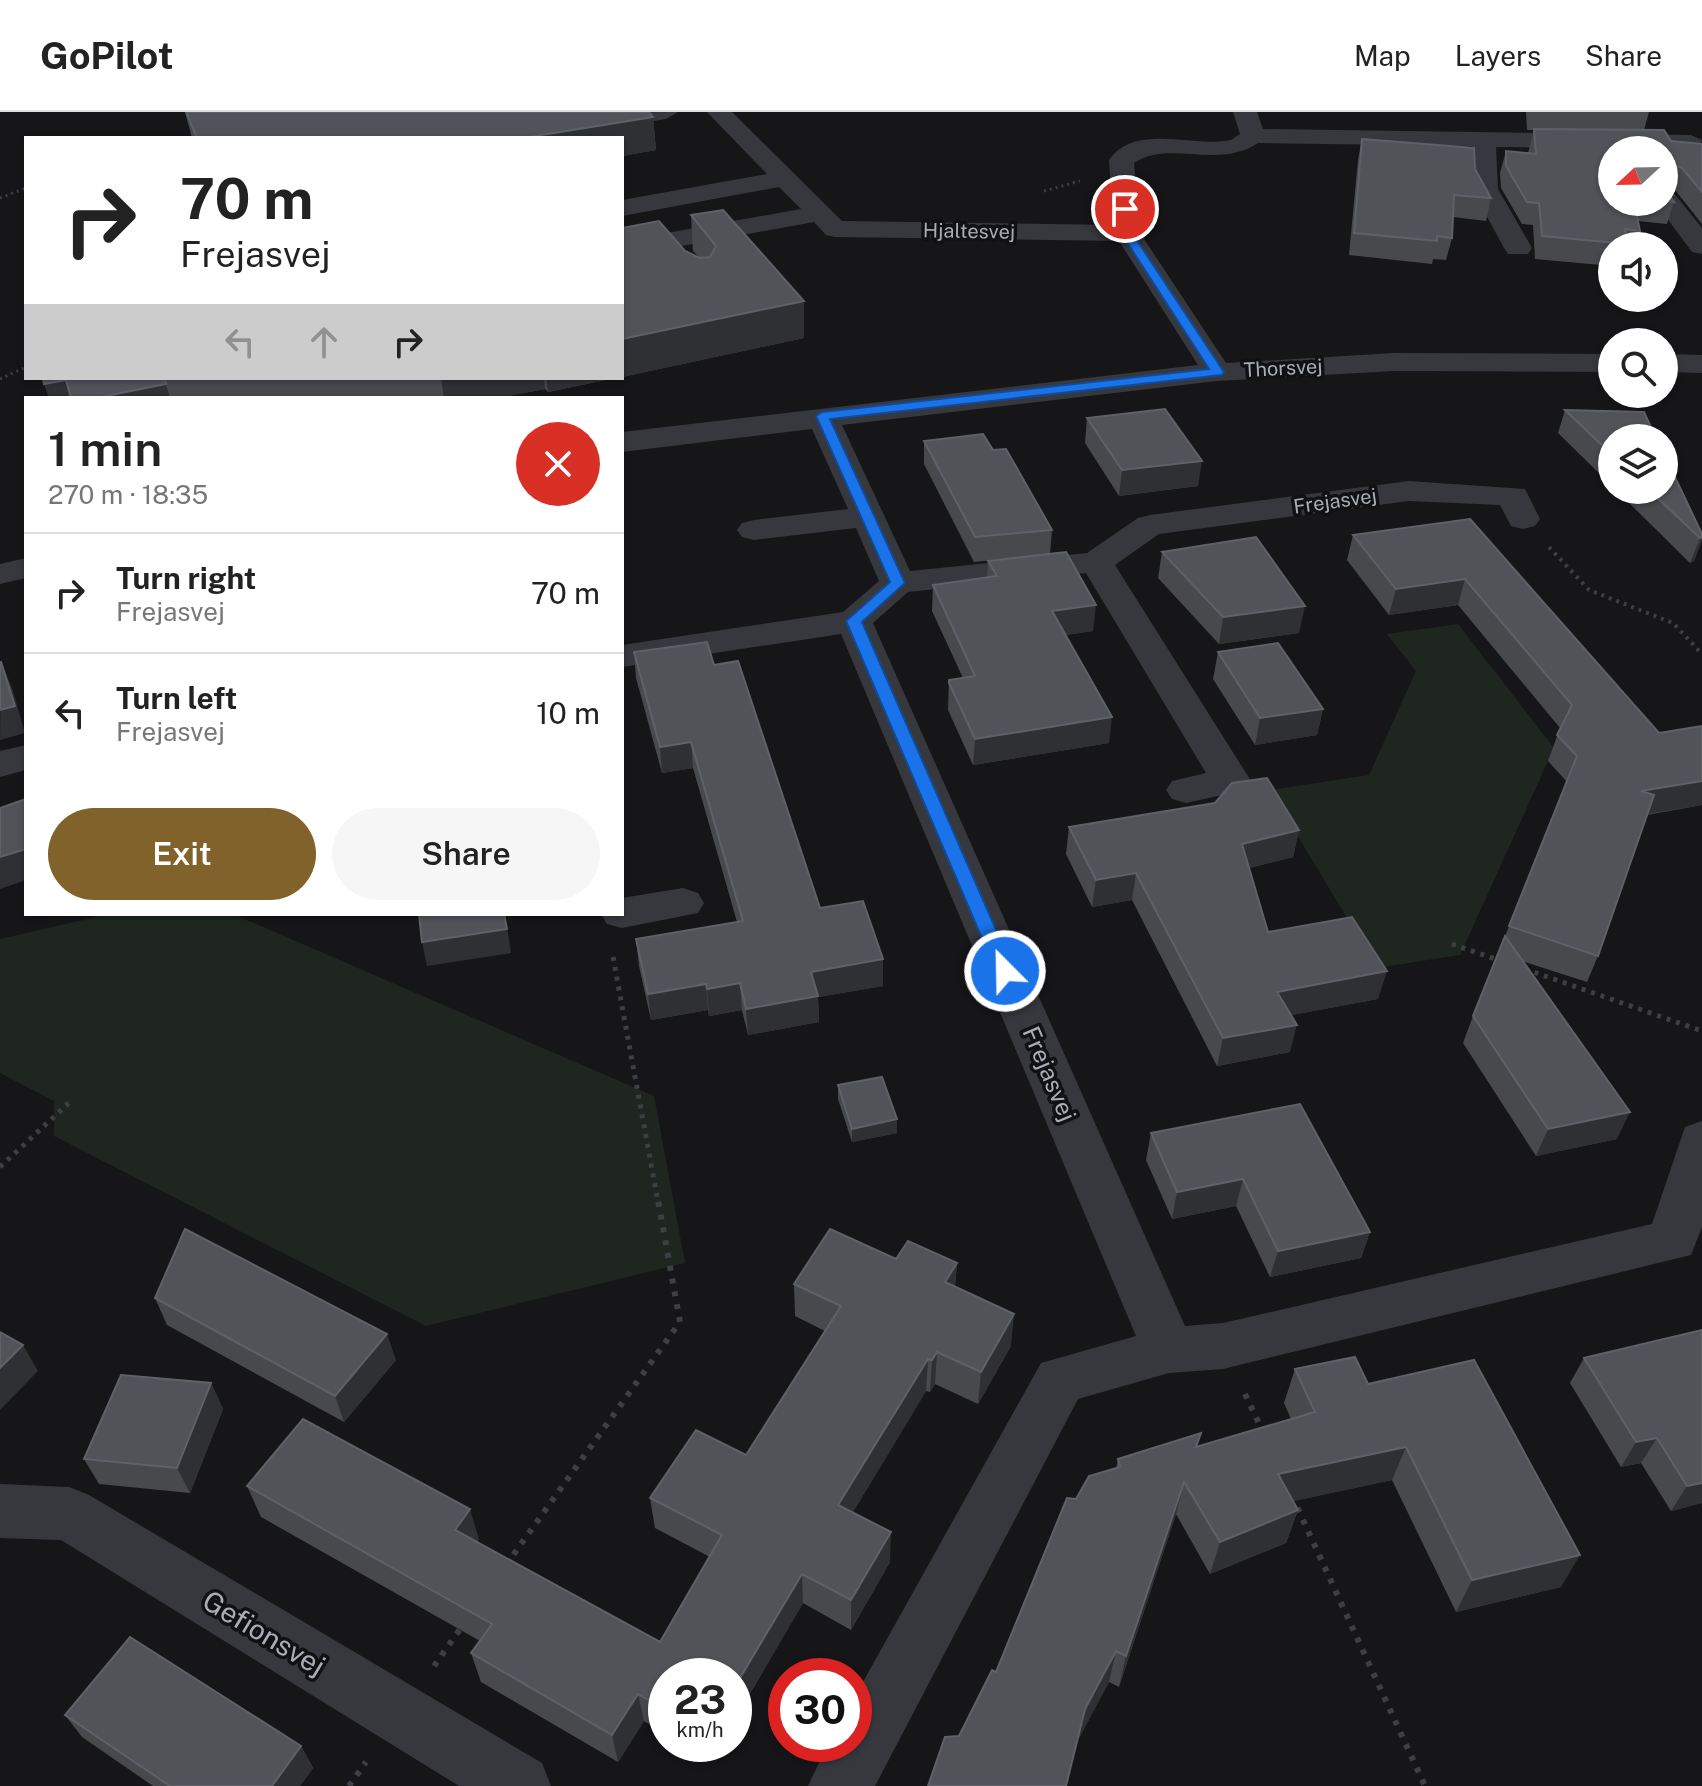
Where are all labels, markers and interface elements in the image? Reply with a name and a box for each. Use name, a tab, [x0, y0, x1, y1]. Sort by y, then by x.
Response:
text: GoPilot	[40, 33, 174, 78]
text: Map	[1354, 39, 1411, 72]
text: Layers	[1455, 39, 1541, 72]
text: Share	[1585, 39, 1662, 72]
north arrow	[1598, 136, 1678, 216]
map controls	[1598, 136, 1678, 504]
text: 70 m	[180, 166, 313, 232]
icon: right	[48, 168, 152, 272]
pin	[1091, 175, 1159, 243]
icon: arrive	[1103, 187, 1147, 231]
street label: Hjaltesvej	[923, 218, 1015, 244]
button: sound	[1598, 232, 1678, 312]
text: Frejasvej	[180, 233, 331, 275]
icon: left	[218, 320, 262, 364]
icon: ahead	[302, 320, 346, 364]
icon: right	[386, 320, 430, 364]
button: search	[1598, 328, 1678, 408]
street label: Thorsvej	[1243, 354, 1323, 382]
text: 1 min	[48, 420, 162, 477]
button: close	[516, 422, 600, 506]
button: layers	[1598, 424, 1678, 504]
text: 270 m · 18:35	[48, 479, 208, 510]
street label: Frejasvej	[1292, 483, 1378, 519]
text: Turn right	[116, 560, 256, 596]
icon: right	[48, 571, 92, 615]
text: 70 m	[531, 575, 600, 611]
text: Frejasvej	[116, 596, 225, 627]
text: Turn left	[116, 680, 237, 716]
icon: left	[48, 691, 92, 735]
text: 10 m	[536, 695, 600, 731]
text: Frejasvej	[116, 716, 225, 747]
button: Exit	[48, 808, 316, 900]
button: Share	[332, 808, 600, 900]
position arrow	[963, 929, 1047, 1013]
street label: Frejasvej	[1017, 1022, 1082, 1125]
street label: Gefionsvej	[197, 1583, 331, 1682]
speed limit sign: 30	[768, 1658, 872, 1762]
text: 23	[674, 1676, 726, 1723]
text: km/h	[676, 1718, 724, 1742]

